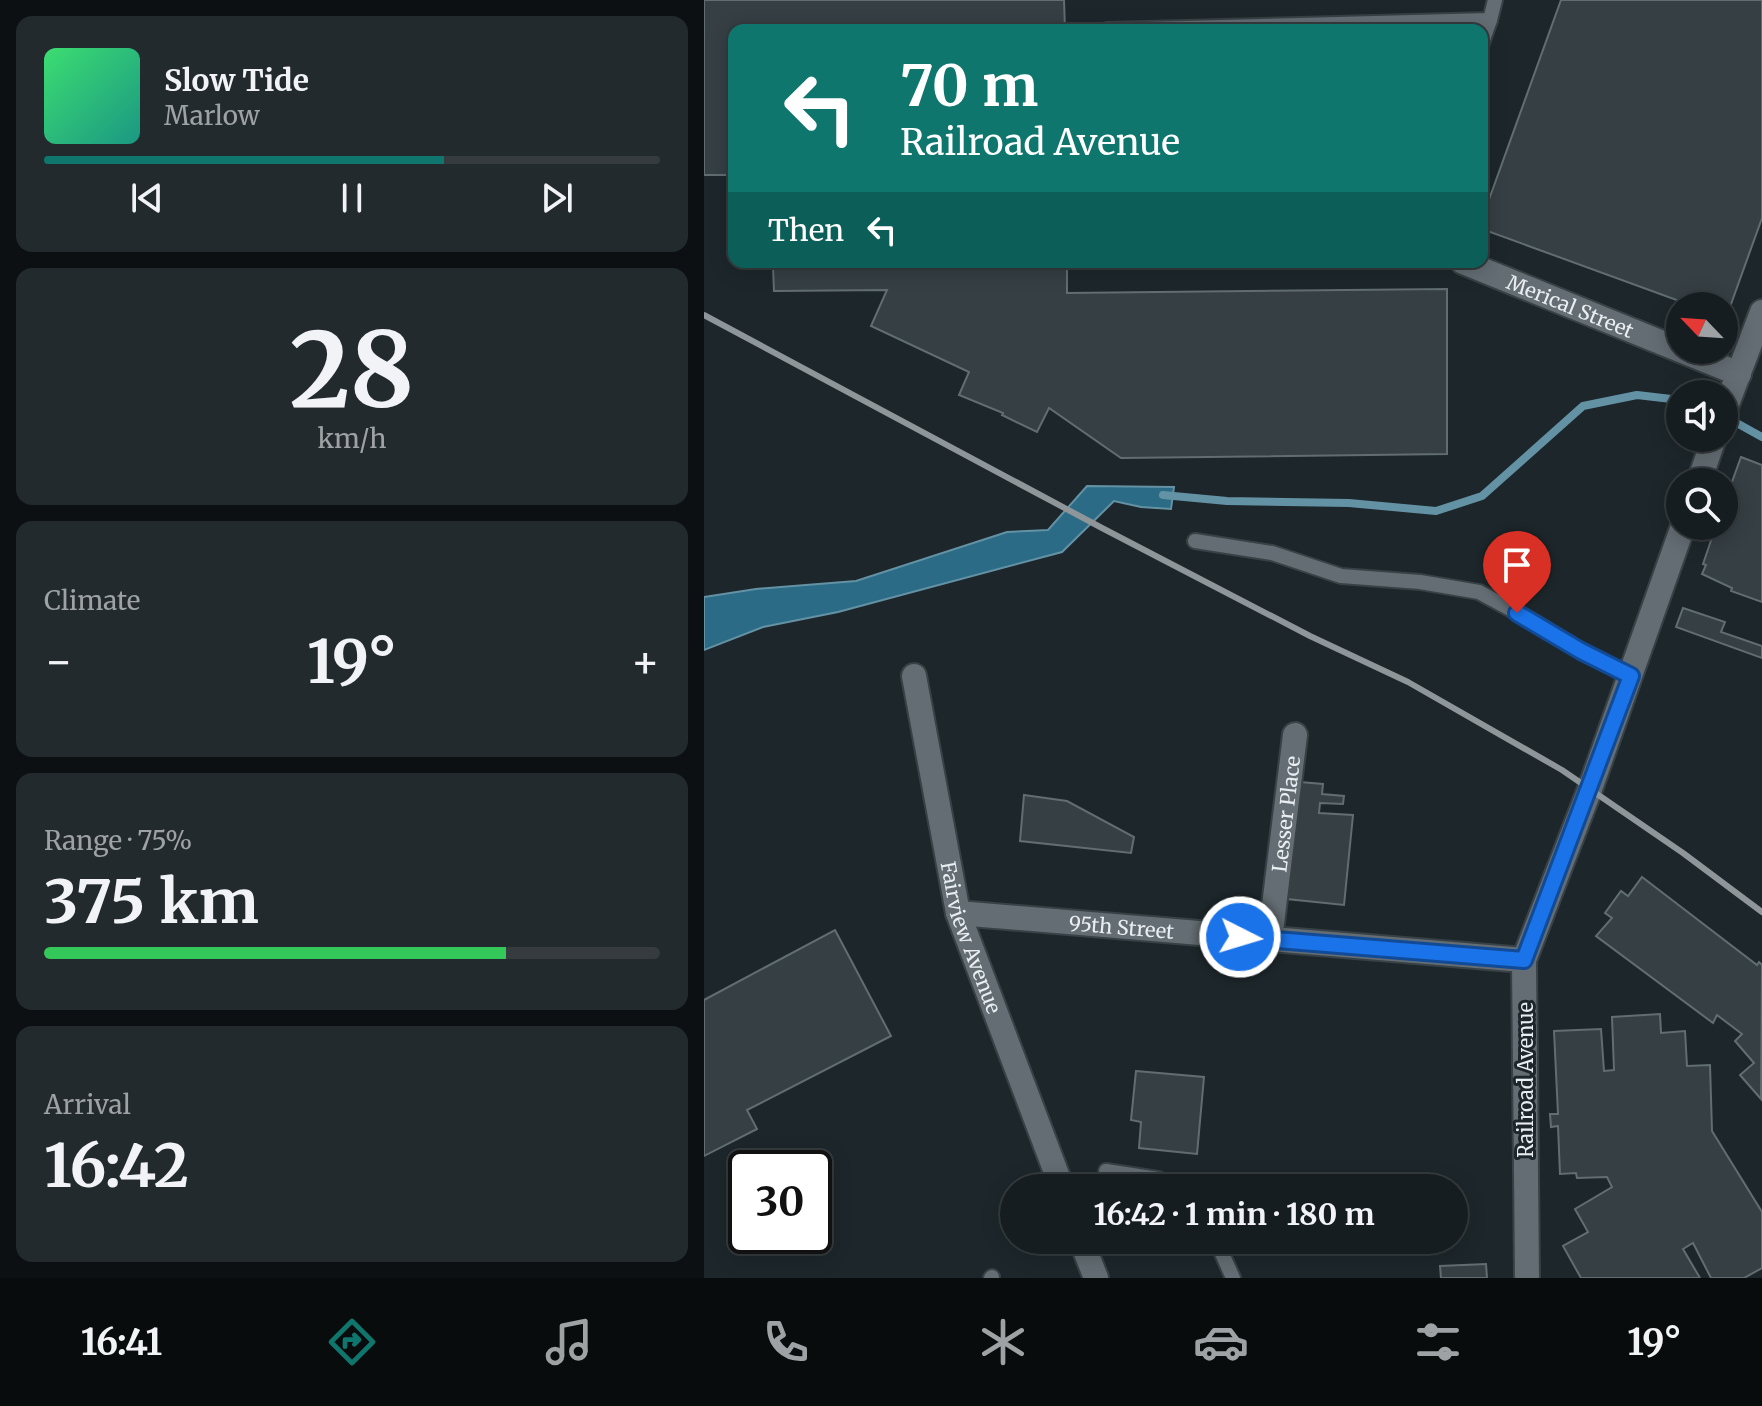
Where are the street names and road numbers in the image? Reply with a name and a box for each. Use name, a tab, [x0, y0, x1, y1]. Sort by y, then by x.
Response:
street label: Merical Street	[1503, 269, 1638, 343]
street label: Lesser Place	[1266, 754, 1305, 874]
street label: Fairview Avenue	[936, 859, 1007, 1017]
street label: 95th Street	[1068, 910, 1175, 943]
street label: Railroad Avenue	[1513, 1002, 1538, 1158]

